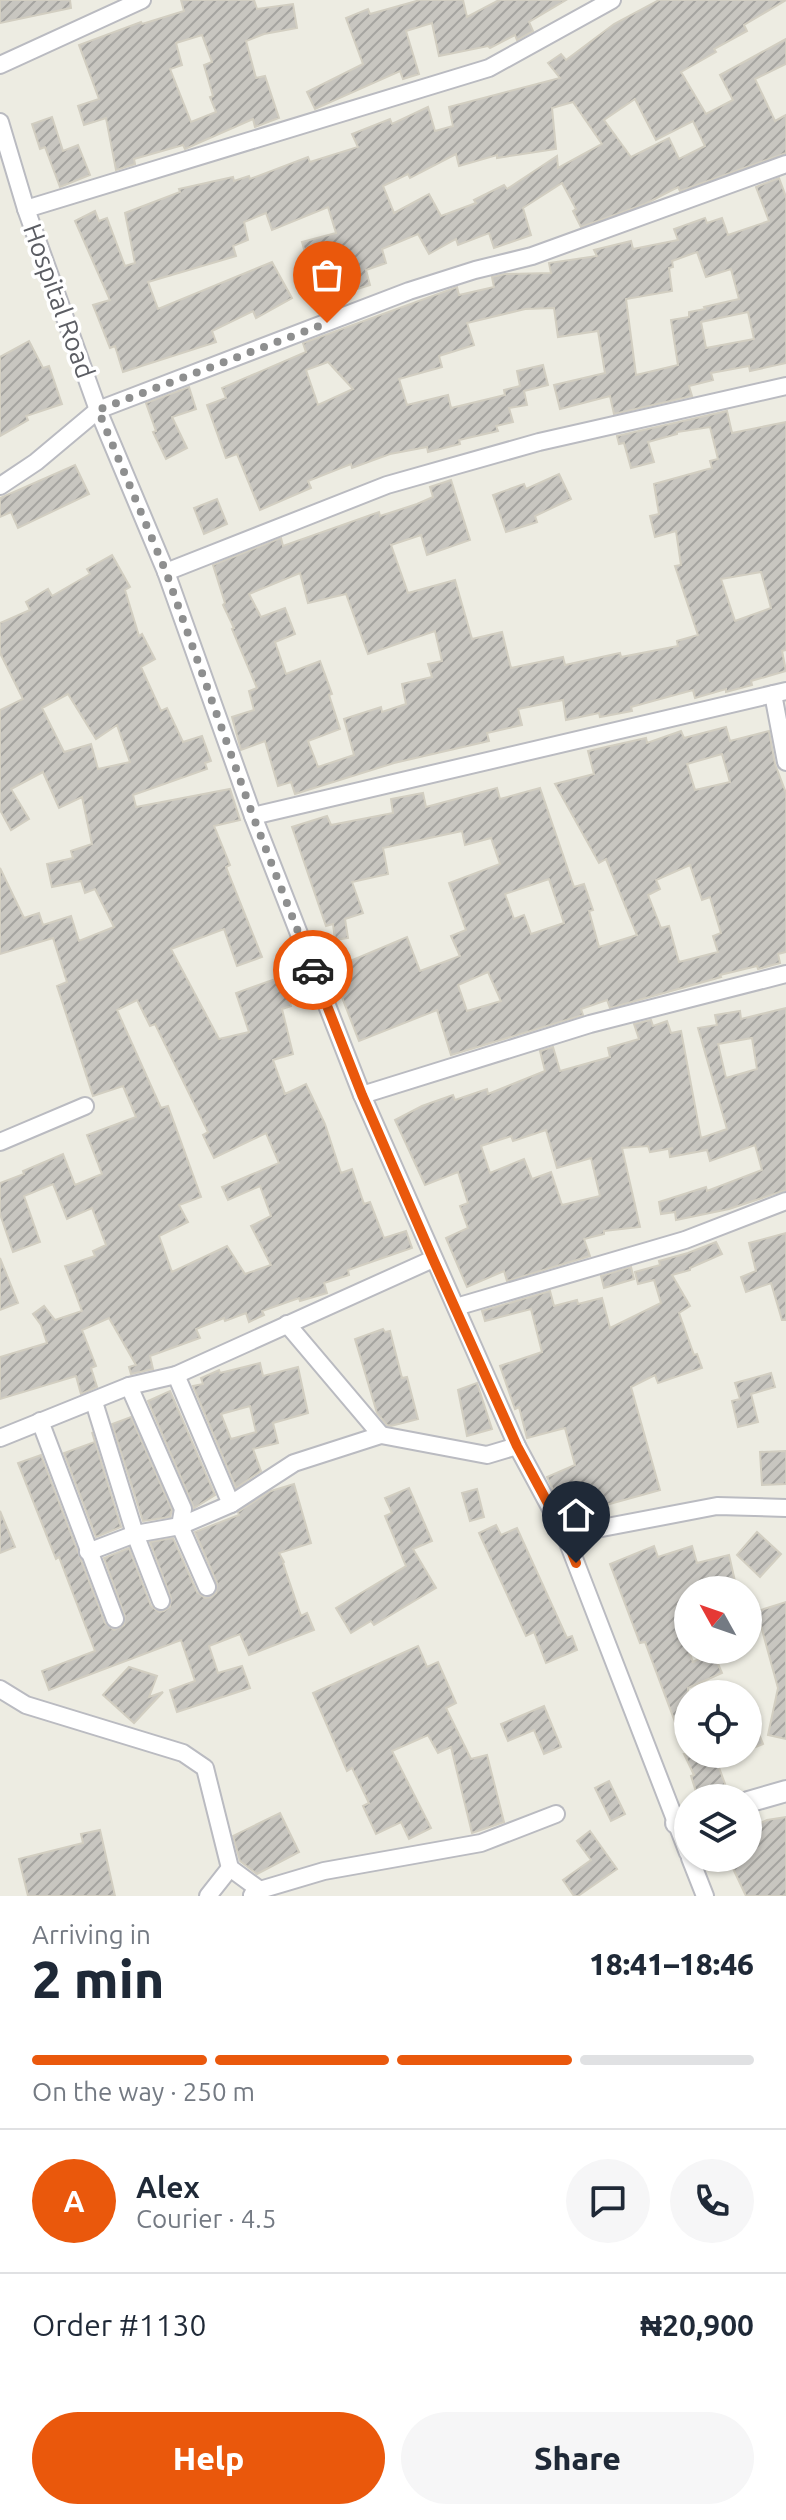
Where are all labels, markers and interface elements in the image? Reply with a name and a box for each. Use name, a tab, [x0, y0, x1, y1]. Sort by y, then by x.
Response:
street label: Hospital Road	[18, 220, 101, 382]
pin	[293, 241, 361, 323]
icon: bag	[305, 253, 349, 297]
courier	[273, 930, 353, 1010]
icon: car	[291, 948, 335, 992]
pin	[542, 1481, 610, 1563]
icon: home	[554, 1493, 598, 1537]
north arrow	[674, 1576, 762, 1664]
map controls	[674, 1576, 762, 1872]
button: locate	[674, 1680, 762, 1768]
button: layers	[674, 1784, 762, 1872]
text: Arriving in	[32, 1920, 151, 1949]
text: 18:41–18:46	[589, 1947, 754, 1981]
text: 2 min	[32, 1950, 164, 2008]
text: On the way · 250 m	[32, 2077, 255, 2106]
button: chat	[566, 2159, 650, 2243]
button: phone	[670, 2159, 754, 2243]
text: Alex	[136, 2170, 200, 2204]
text: A	[63, 2184, 85, 2218]
text: Courier · 4.5	[136, 2204, 276, 2233]
text: Order #1130	[32, 2308, 206, 2342]
text: ₦20,900	[640, 2308, 754, 2342]
button: Help	[32, 2412, 385, 2504]
button: Share	[401, 2412, 754, 2504]

